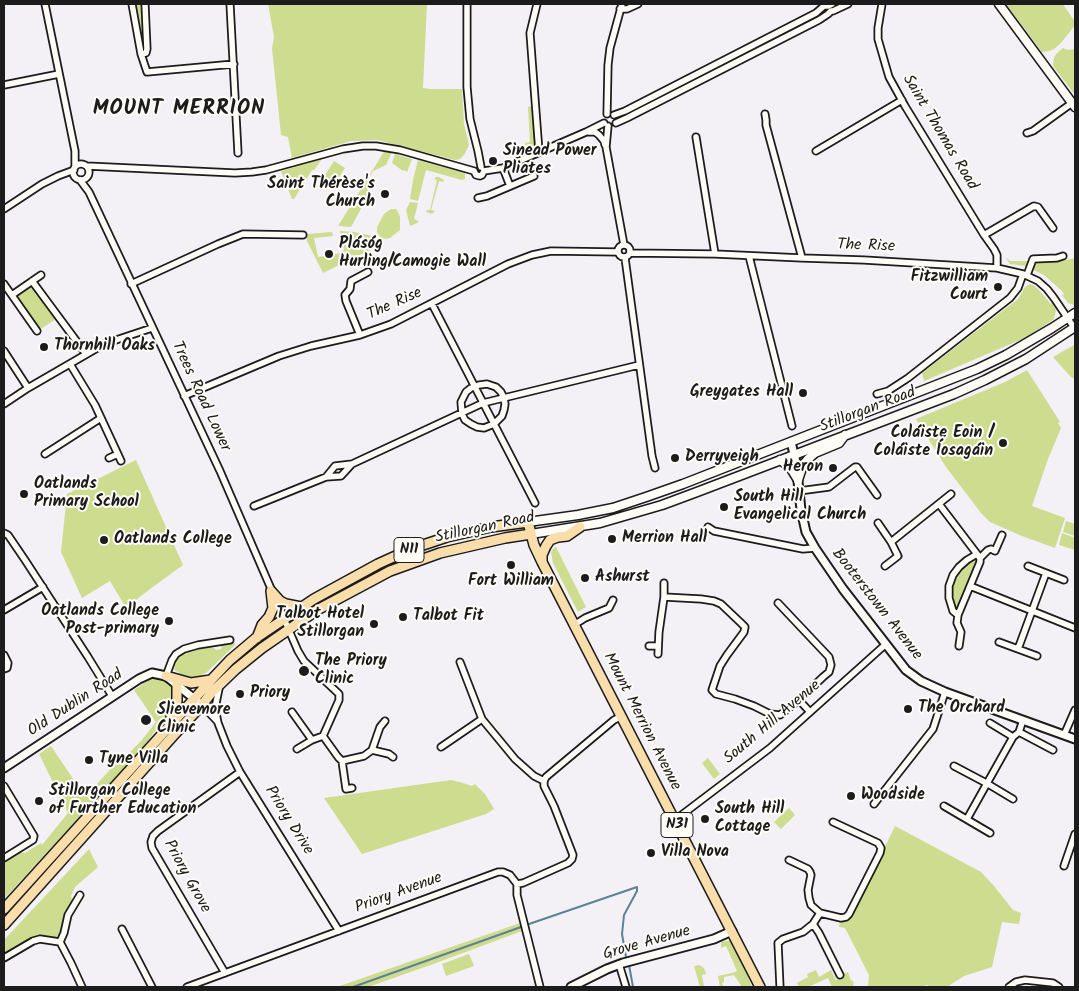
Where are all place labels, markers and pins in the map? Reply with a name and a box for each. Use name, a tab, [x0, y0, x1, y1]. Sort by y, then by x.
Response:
place label: Sinead Power Pliates	[503, 142, 597, 180]
marker: Sinead Power Pliates	[487, 155, 499, 167]
place label: Saint Thérèse's Church	[267, 175, 375, 213]
marker: Saint Thérèse's Church	[379, 188, 391, 200]
place label: Plásóg Hurling/Camogie Wall	[339, 235, 486, 273]
marker: Plásóg Hurling/Camogie Wall	[323, 248, 335, 260]
place label: Fitzwilliam Court	[911, 268, 988, 306]
marker: Fitzwilliam Court	[992, 281, 1004, 293]
place label: Thornhill Oaks	[54, 337, 155, 357]
marker: Thornhill Oaks	[38, 341, 50, 353]
place label: Greygates Hall	[690, 383, 793, 403]
marker: Greygates Hall	[797, 387, 809, 399]
place label: Coláiste Eoin / Coláiste Íosagáin	[874, 424, 993, 462]
marker: Coláiste Eoin / Coláiste Íosagáin	[997, 437, 1009, 449]
place label: Derryveigh	[685, 448, 759, 468]
marker: Derryveigh	[669, 452, 681, 464]
place label: Heron	[783, 458, 823, 478]
marker: Heron	[827, 462, 839, 474]
place label: Oatlands Primary School	[34, 475, 139, 513]
marker: Oatlands Primary School	[18, 488, 30, 500]
place label: South Hill Evangelical Church	[734, 488, 866, 526]
marker: South Hill Evangelical Church	[718, 501, 730, 513]
place label: Merrion Hall	[622, 529, 707, 549]
place label: Oatlands College	[114, 530, 232, 550]
marker: Merrion Hall	[606, 533, 618, 545]
marker: Oatlands College	[98, 534, 110, 546]
marker: Fort William	[505, 559, 517, 571]
place label: Ashurst	[595, 568, 650, 588]
place label: Fort William	[468, 572, 554, 592]
marker: Ashurst	[579, 572, 591, 584]
place label: Oatlands College Post-primary	[41, 602, 159, 640]
place label: Talbot Hotel Stillorgan	[276, 605, 364, 643]
place label: Talbot Fit	[413, 607, 484, 627]
marker: Talbot Fit	[397, 611, 409, 623]
marker: Oatlands College Post-primary	[163, 615, 175, 627]
marker: Talbot Hotel Stillorgan	[368, 618, 380, 630]
place label: The Priory Clinic	[315, 652, 387, 690]
marker: The Priory Clinic	[297, 664, 311, 678]
place label: Priory	[250, 684, 290, 704]
marker: Priory	[234, 688, 246, 700]
place label: The Orchard	[918, 699, 1005, 719]
place label: Slievemore Clinic	[157, 701, 231, 739]
marker: The Orchard	[902, 703, 914, 715]
marker: Slievemore Clinic	[139, 713, 153, 727]
place label: Tyne Villa	[99, 750, 168, 770]
marker: Tyne Villa	[83, 754, 95, 766]
place label: Stillorgan College of Further Education	[49, 782, 196, 820]
place label: Woodside	[861, 786, 925, 806]
marker: Woodside	[845, 790, 857, 802]
marker: Stillorgan College of Further Education	[33, 795, 45, 807]
place label: South Hill Cottage	[715, 800, 784, 838]
marker: South Hill Cottage	[699, 813, 711, 825]
place label: Villa Nova	[661, 843, 729, 863]
marker: Villa Nova	[645, 847, 657, 859]

